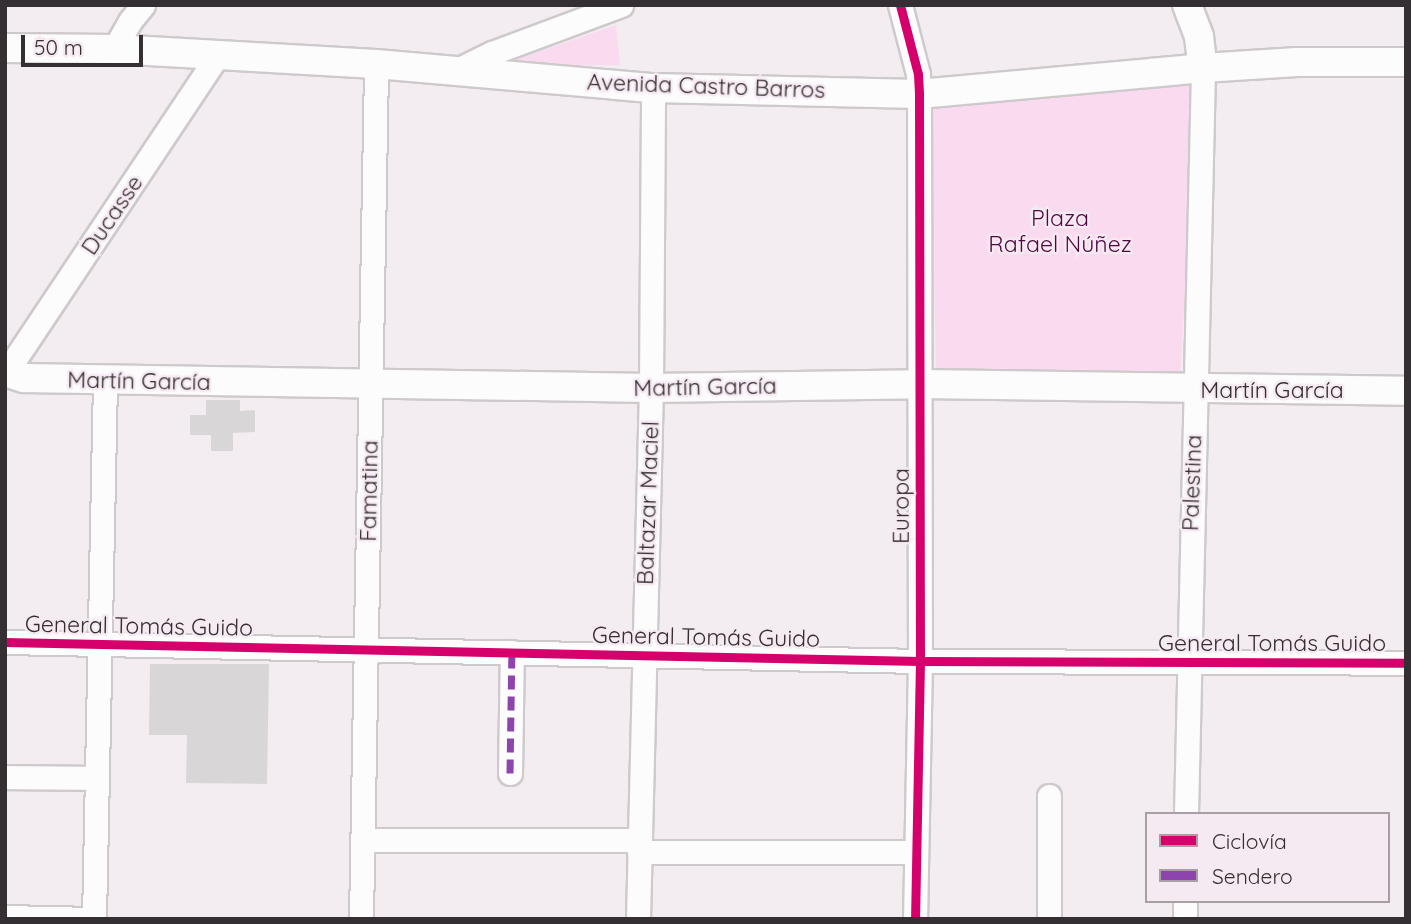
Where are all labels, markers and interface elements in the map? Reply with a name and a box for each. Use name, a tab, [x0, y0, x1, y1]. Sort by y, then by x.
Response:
scale bar	[24, 21, 147, 65]
text: 50 m	[34, 34, 83, 60]
street label: Avenida Castro Barros	[586, 68, 826, 104]
street label: Ducasse	[75, 170, 149, 260]
park label: Plaza Rafael Núñez	[988, 204, 1132, 258]
street label: Martín García	[67, 366, 211, 396]
street label: Martín García	[633, 372, 777, 402]
street label: Martín García	[1200, 376, 1344, 404]
street label: Baltazar Maciel	[631, 421, 665, 585]
street label: Palestina	[1177, 434, 1207, 532]
street label: Famatina	[354, 440, 384, 542]
street label: Europa	[887, 468, 915, 544]
street label: General Tomás Guido	[25, 610, 253, 642]
street label: General Tomás Guido	[592, 621, 820, 653]
street label: General Tomás Guido	[1158, 629, 1386, 657]
legend	[1145, 812, 1390, 903]
text: Ciclovía	[1212, 828, 1287, 854]
text: Sendero	[1212, 863, 1293, 889]

